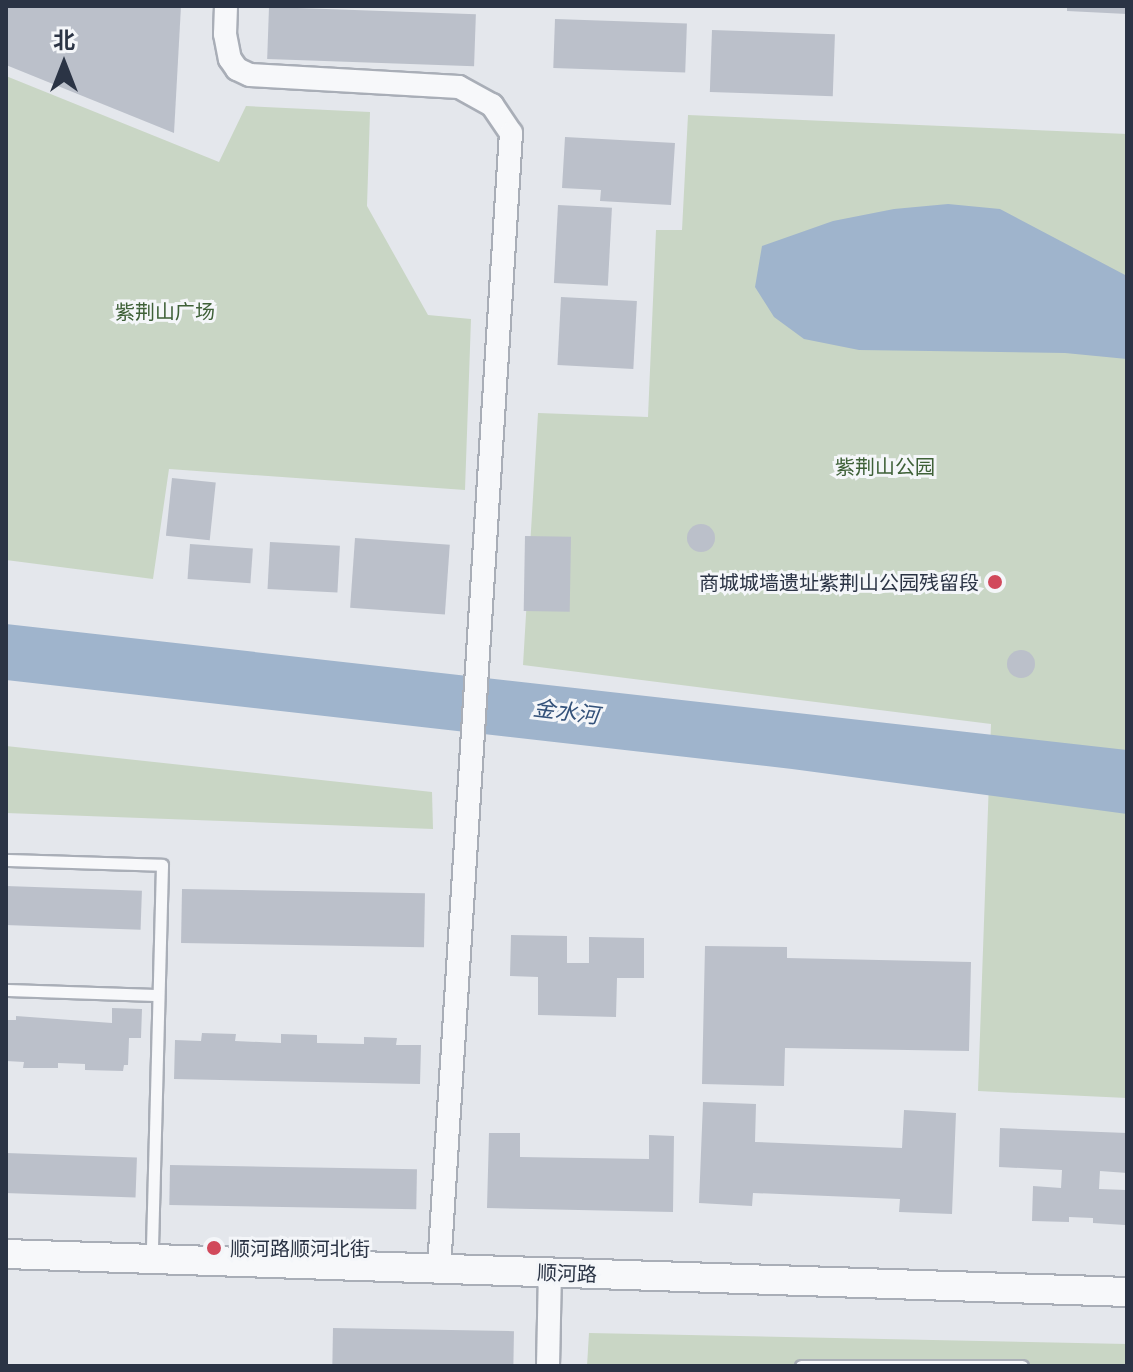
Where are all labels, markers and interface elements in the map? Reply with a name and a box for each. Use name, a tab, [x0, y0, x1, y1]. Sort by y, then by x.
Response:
text: 北	[53, 23, 75, 57]
north arrow	[24, 24, 104, 104]
park label: 紫荆山广场	[115, 299, 215, 323]
park label: 紫荆山公园	[835, 454, 935, 478]
place label: 商城城墙遗址紫荆山公园残留段	[699, 570, 979, 594]
marker: 商城城墙遗址紫荆山公园残留段	[986, 573, 1004, 591]
water label: 金水河	[532, 695, 600, 729]
place label: 顺河路顺河北街	[230, 1236, 370, 1260]
marker: 顺河路顺河北街	[205, 1239, 223, 1257]
street label: 顺河路	[537, 1260, 597, 1286]

